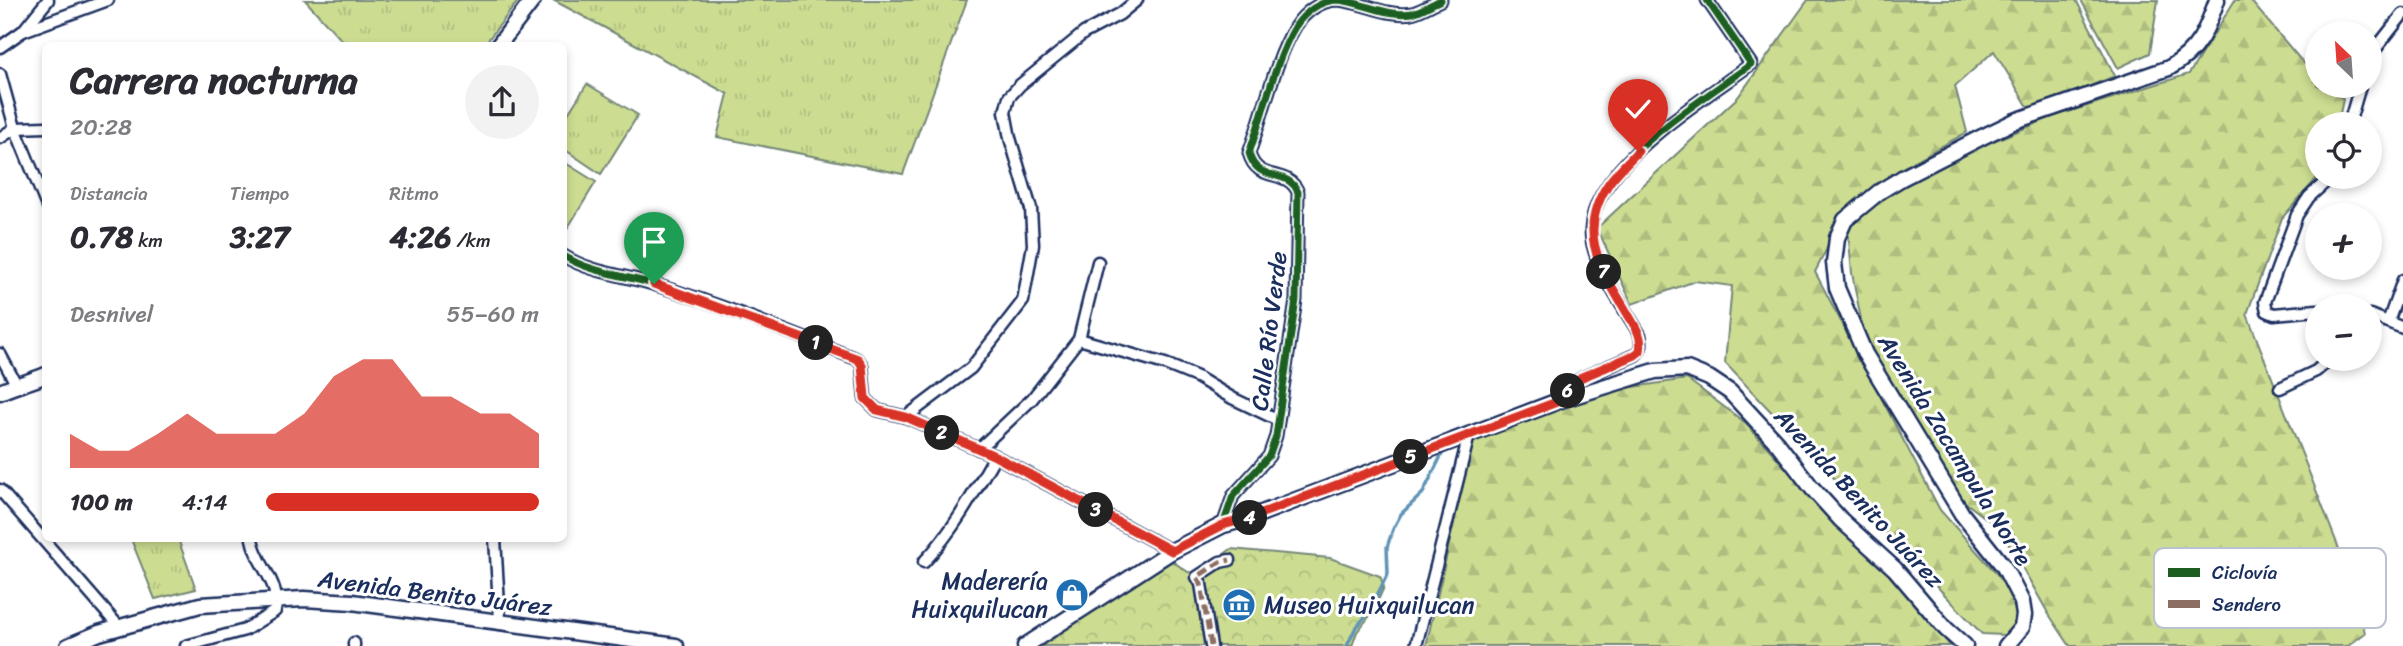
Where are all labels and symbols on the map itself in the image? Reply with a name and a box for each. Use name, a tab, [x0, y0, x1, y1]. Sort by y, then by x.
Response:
north arrow	[2305, 21, 2382, 98]
pin	[1608, 79, 1668, 151]
pin	[624, 212, 684, 284]
street label: Calle Río Verde	[1238, 249, 1300, 413]
pin: 7	[1586, 254, 1622, 290]
street label: Avenida Zacampula Norte	[1866, 324, 2044, 575]
pin: 1	[798, 326, 834, 360]
pin: 6	[1550, 374, 1586, 408]
street label: Avenida Benito Juárez	[1763, 397, 1955, 599]
pin: 2	[925, 416, 960, 450]
pin: 5	[1394, 440, 1428, 475]
pin: 3	[1078, 492, 1114, 528]
pin: 4	[1232, 500, 1268, 536]
legend	[2154, 548, 2386, 628]
text: Ciclovía	[2212, 556, 2278, 589]
street label: Avenida Benito Juárez	[315, 558, 555, 628]
place label: Maderería Huixquilucan	[911, 560, 1048, 630]
shop icon: Maderería Huixquilucan	[1053, 576, 1091, 614]
place label: Museo Huixquilucan	[1264, 584, 1475, 626]
museum icon: Museo Huixquilucan	[1220, 586, 1258, 624]
text: Sendero	[2212, 588, 2281, 621]

